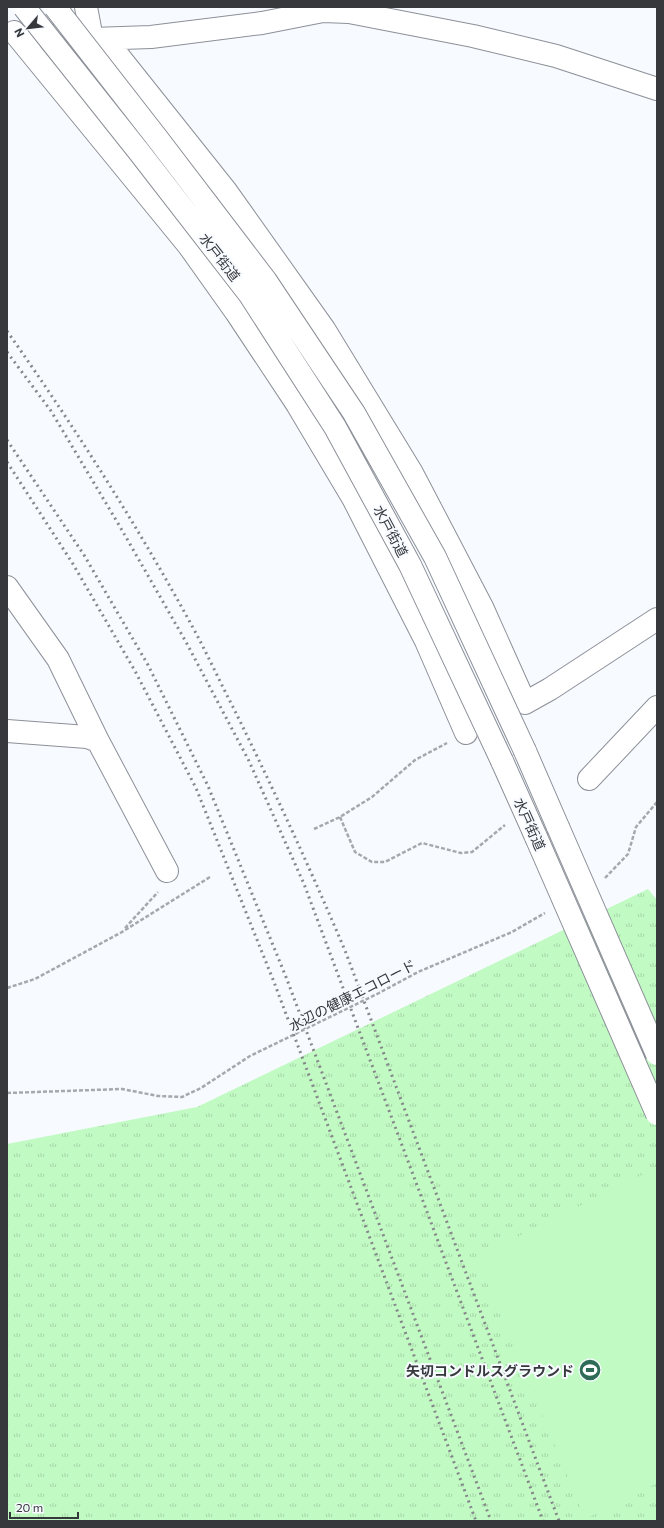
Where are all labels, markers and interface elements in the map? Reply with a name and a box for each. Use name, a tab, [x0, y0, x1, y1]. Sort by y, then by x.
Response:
north arrow	[8, 8, 48, 48]
text: N	[11, 26, 26, 40]
street label: 水戸街道	[196, 230, 244, 284]
street label: 水戸街道	[370, 502, 412, 560]
street label: 水戸街道	[511, 795, 549, 853]
street label: 水辺の健康エコロード	[286, 956, 418, 1034]
sports icon: 矢切コンドルスグラウンド	[577, 1357, 603, 1383]
place label: 矢切コンドルスグラウンド	[406, 1362, 574, 1379]
scale bar	[10, 1494, 78, 1520]
text: 20 m	[16, 1500, 43, 1514]

